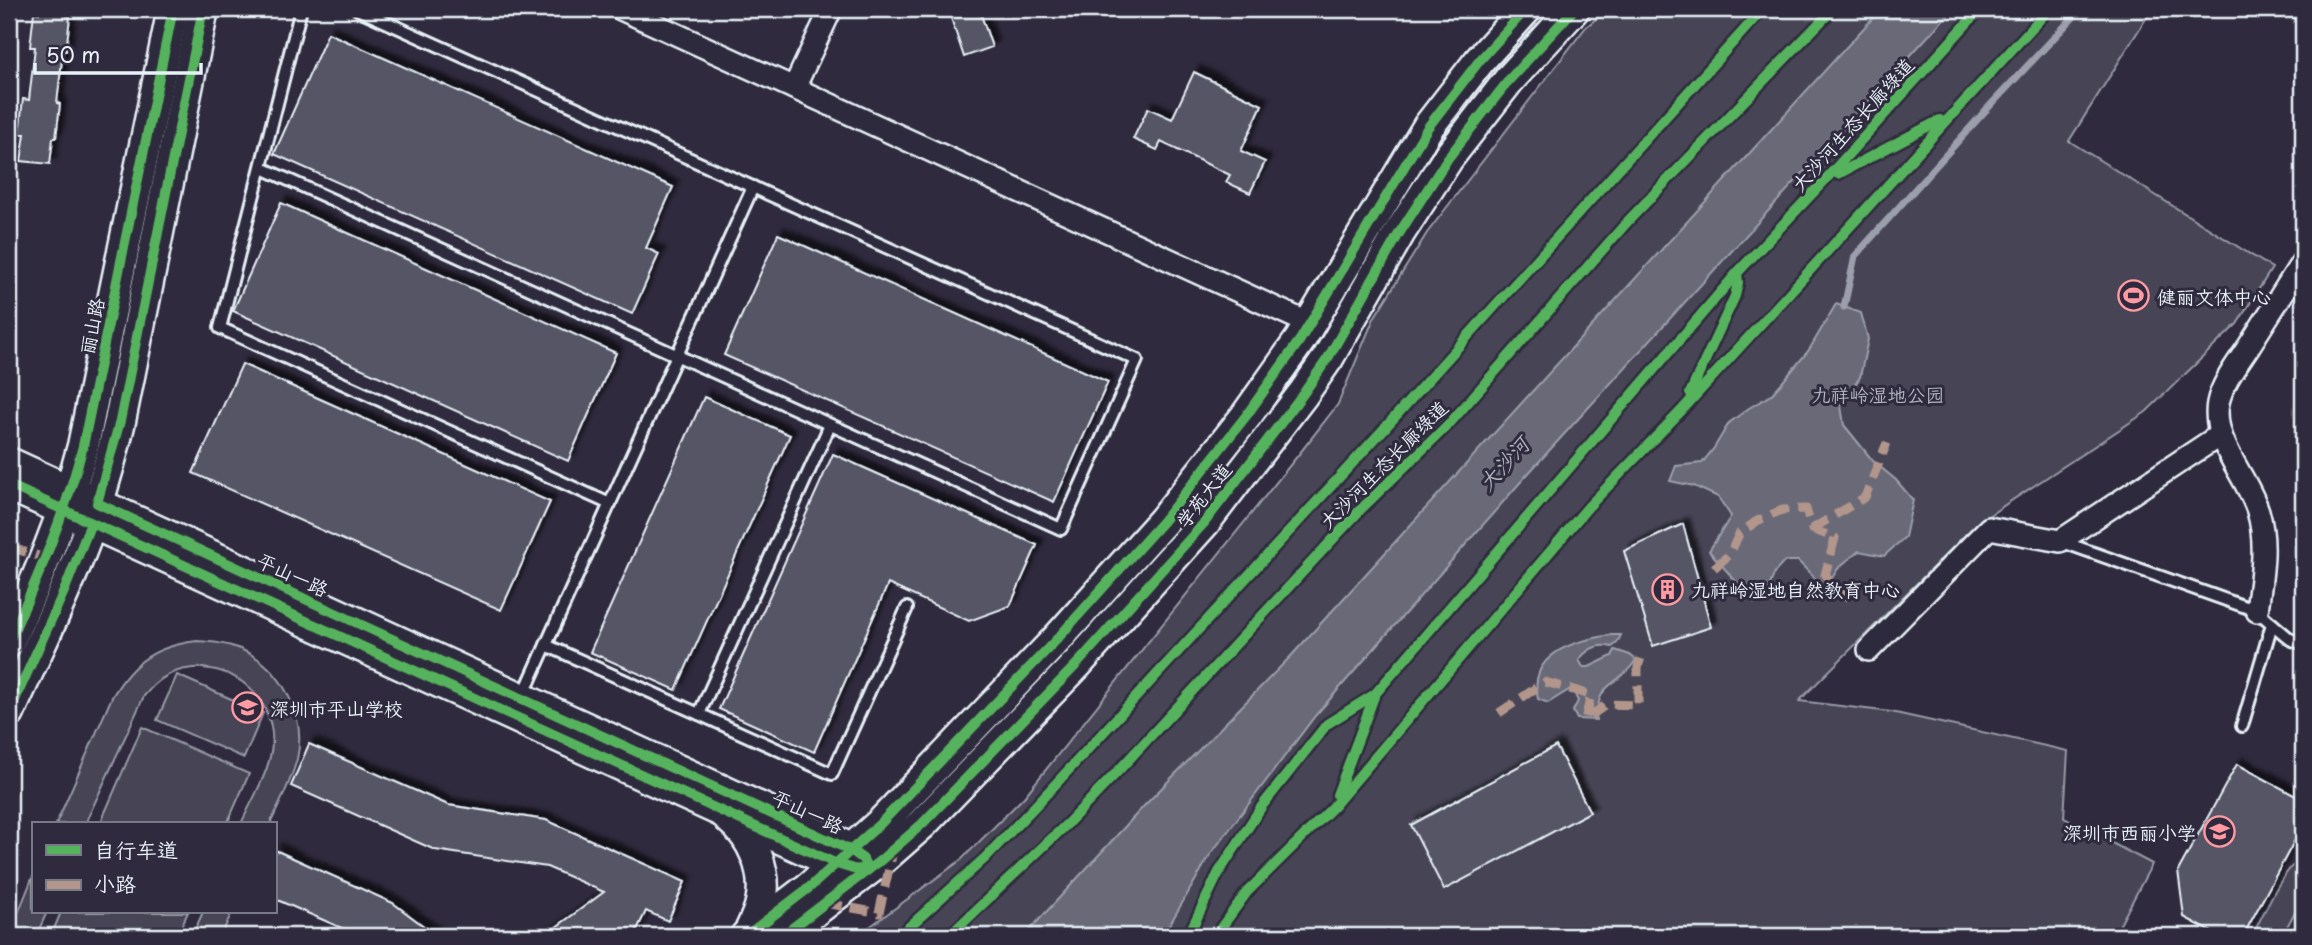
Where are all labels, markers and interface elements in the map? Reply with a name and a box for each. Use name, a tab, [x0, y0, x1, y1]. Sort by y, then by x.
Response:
scale bar	[35, 32, 201, 76]
text: 50 m	[46, 38, 100, 70]
street label: 大沙河生态长廊绿道	[1784, 51, 1920, 197]
sports icon: 健丽文体中心	[2117, 279, 2151, 313]
place label: 健丽文体中心	[2157, 282, 2271, 310]
street label: 丽山路	[72, 295, 110, 357]
park label: 九祥岭湿地公园	[1811, 380, 1945, 408]
street label: 大沙河生态长廊绿道	[1313, 394, 1453, 534]
water label: 大沙河	[1470, 427, 1538, 497]
street label: 学苑大道	[1169, 456, 1237, 534]
street label: 平山一路	[253, 545, 333, 603]
building icon: 九祥岭湿地自然教育中心	[1651, 572, 1685, 606]
place label: 九祥岭湿地自然教育中心	[1691, 575, 1900, 603]
school or university icon: 深圳市平山学校	[230, 691, 264, 725]
place label: 深圳市平山学校	[270, 694, 403, 722]
street label: 平山一路	[768, 782, 848, 840]
school or university icon: 深圳市西丽小学	[2202, 815, 2236, 849]
place label: 深圳市西丽小学	[2063, 818, 2196, 846]
legend	[32, 822, 276, 914]
text: 自行车道	[94, 833, 178, 865]
text: 小路	[94, 867, 136, 899]

